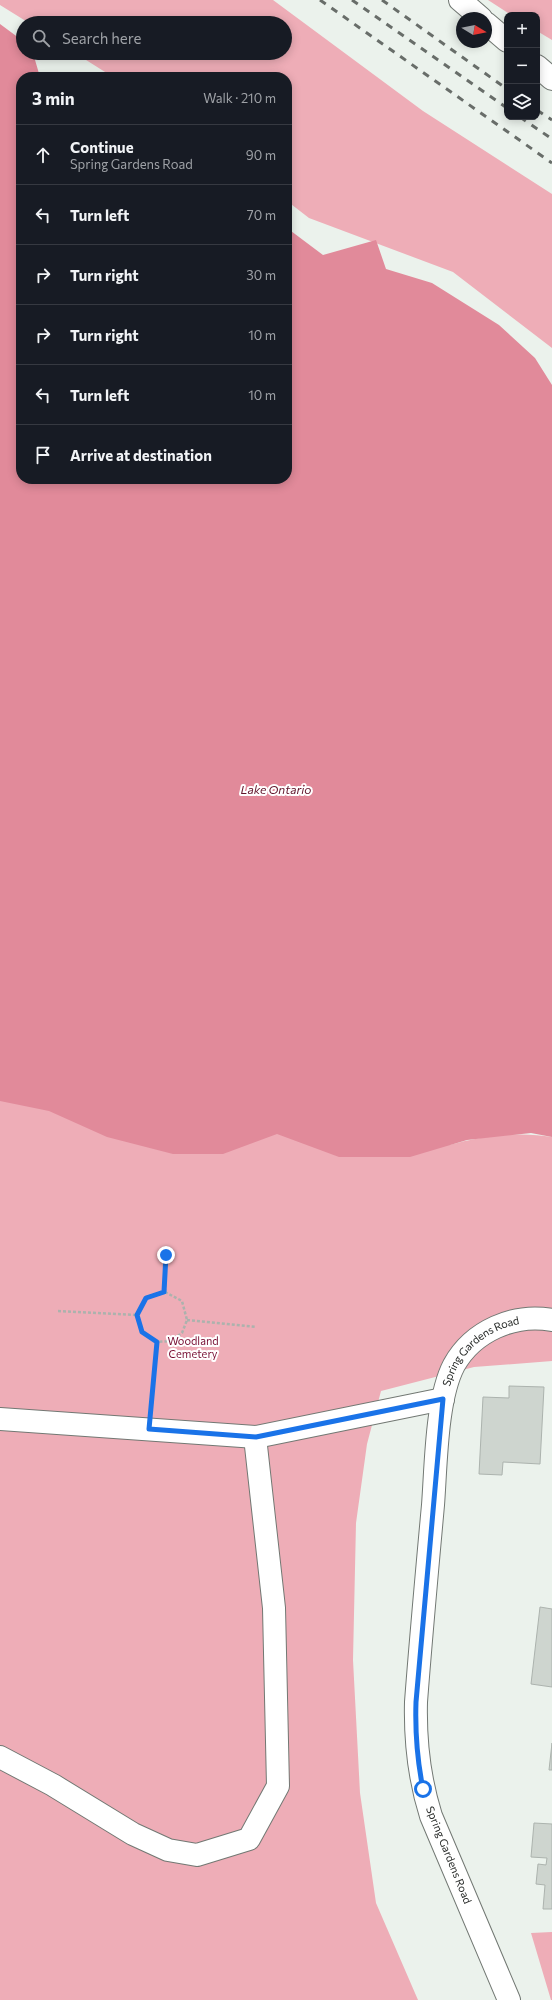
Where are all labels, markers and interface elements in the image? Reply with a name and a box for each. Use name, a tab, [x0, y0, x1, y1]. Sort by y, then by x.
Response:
north arrow	[456, 12, 492, 48]
map controls	[504, 12, 540, 120]
button: +	[504, 12, 540, 48]
search box	[16, 16, 292, 60]
icon: search	[30, 27, 52, 49]
text: Search here	[62, 29, 141, 47]
button: −	[504, 48, 540, 84]
button: layers	[504, 84, 540, 120]
text: 3 min	[32, 88, 75, 109]
text: Walk · 210 m	[203, 90, 276, 106]
text: Continue	[70, 138, 134, 156]
icon: ahead	[32, 144, 54, 166]
text: 90 m	[246, 147, 276, 163]
text: Spring Gardens Road	[70, 156, 193, 172]
icon: left	[32, 204, 54, 226]
text: Turn left	[70, 206, 129, 224]
text: 70 m	[247, 207, 276, 223]
icon: right	[32, 264, 54, 286]
text: Turn right	[70, 266, 139, 284]
text: 30 m	[246, 267, 276, 283]
icon: right	[32, 324, 54, 346]
text: Turn right	[70, 326, 139, 344]
text: 10 m	[248, 327, 276, 343]
icon: left	[32, 384, 54, 406]
text: Turn left	[70, 386, 129, 404]
text: 10 m	[248, 387, 276, 403]
icon: arrive	[32, 444, 54, 466]
text: Arrive at destination	[70, 446, 212, 464]
water label: Lake Ontario	[241, 782, 311, 796]
route end	[157, 1246, 175, 1264]
street label: Spring Gardens Road	[439, 1313, 520, 1388]
park label: Woodland Cemetery	[167, 1334, 219, 1360]
route start	[414, 1780, 432, 1798]
street label: Spring Gardens Road	[424, 1804, 475, 1905]

